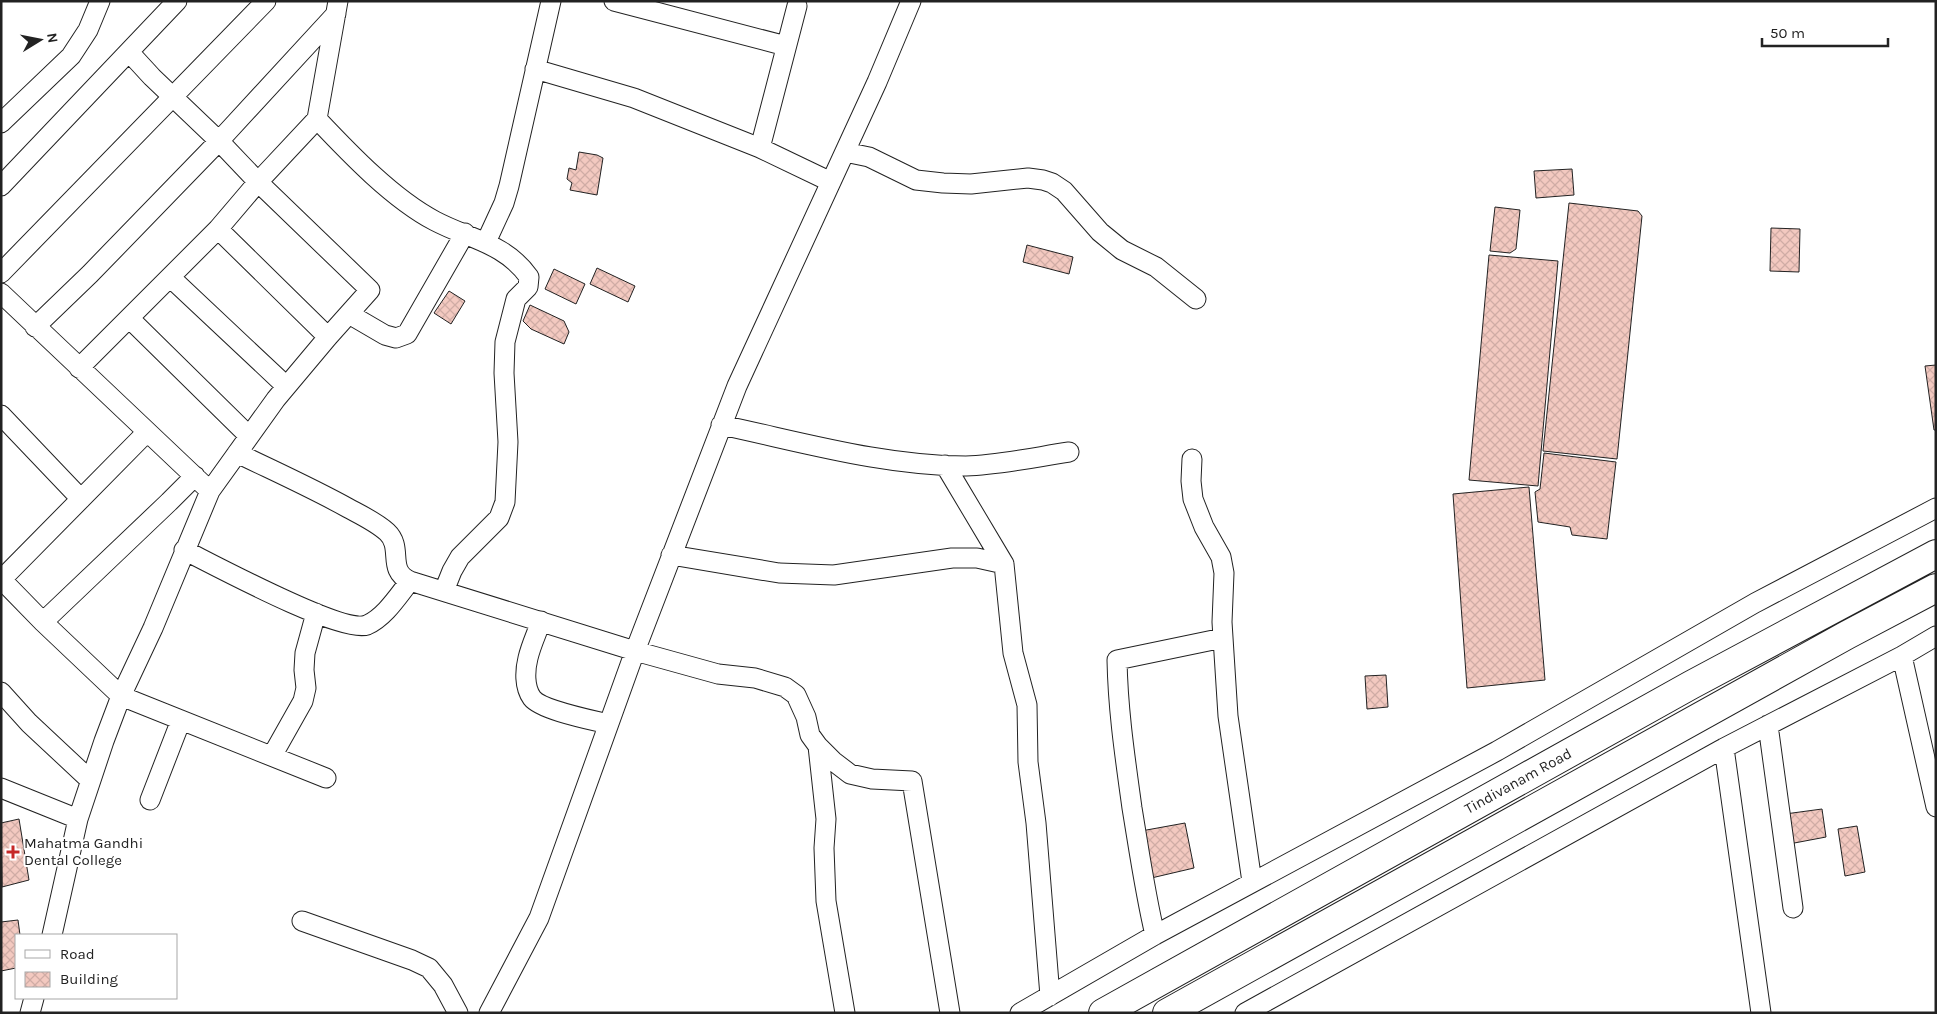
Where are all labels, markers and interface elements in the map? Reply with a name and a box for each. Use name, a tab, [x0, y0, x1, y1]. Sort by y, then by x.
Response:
north arrow	[15, 15, 65, 65]
scale bar	[1762, 15, 1888, 47]
text: 50 m	[1770, 24, 1805, 42]
text: N	[43, 31, 62, 44]
street label: Tindivanam Road	[1461, 744, 1575, 818]
place label: Mahatma Gandhi Dental College	[24, 834, 143, 869]
marker: Mahatma Gandhi Dental College	[6, 845, 20, 859]
legend	[15, 934, 178, 999]
text: Road	[60, 945, 95, 963]
text: Building	[60, 970, 118, 988]

